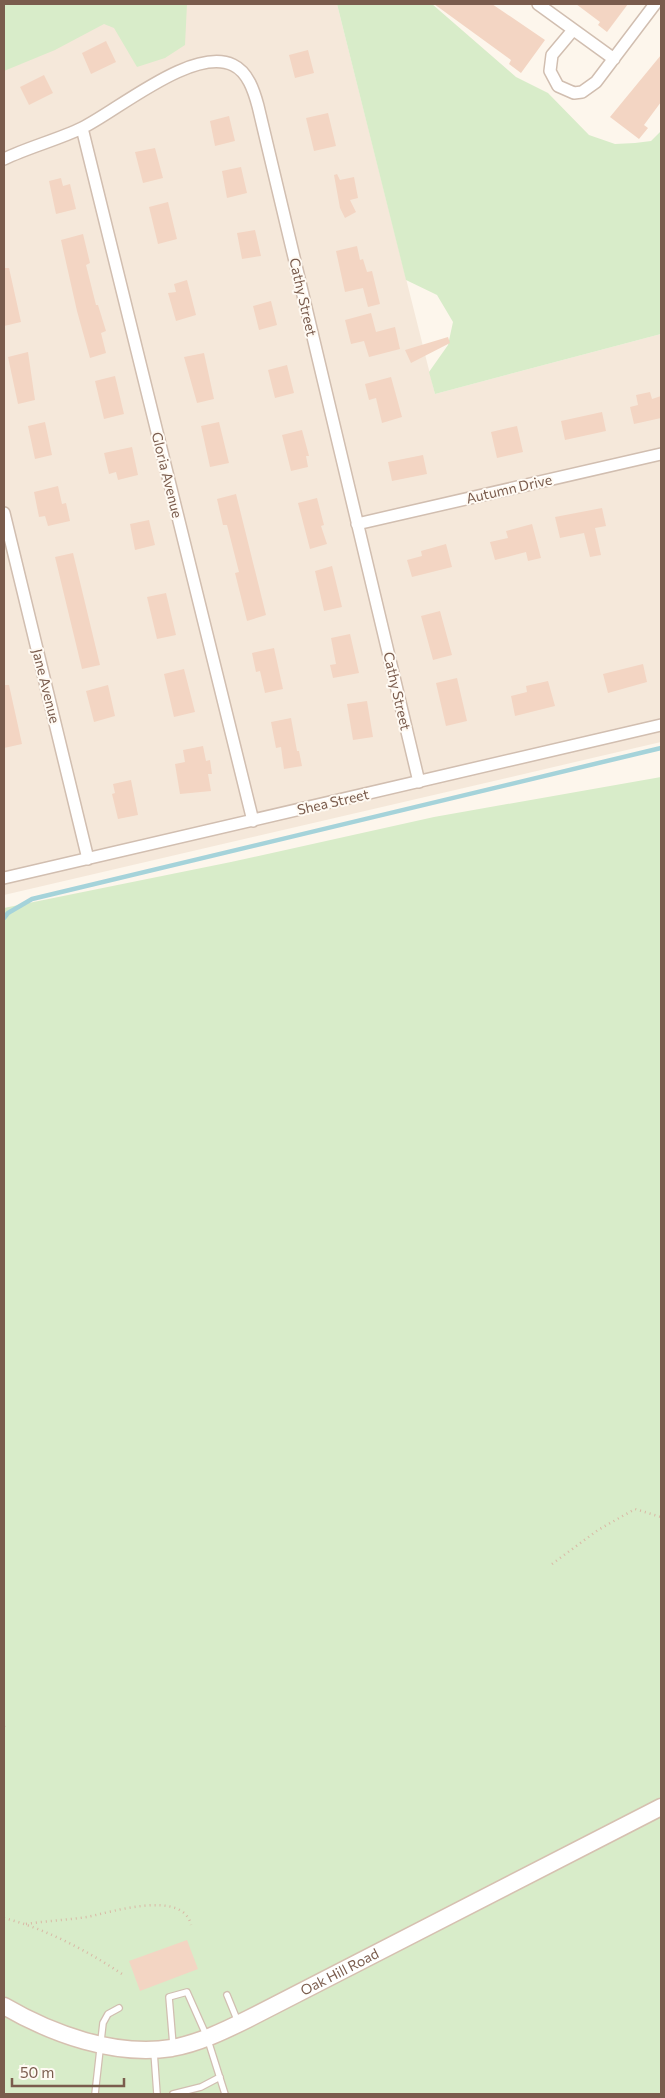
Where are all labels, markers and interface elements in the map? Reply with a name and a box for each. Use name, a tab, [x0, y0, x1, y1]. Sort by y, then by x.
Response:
street label: Cathy Street	[286, 256, 321, 338]
street label: Gloria Avenue	[149, 430, 186, 520]
street label: Autumn Drive	[464, 470, 553, 507]
street label: Jane Avenue	[29, 647, 64, 725]
street label: Cathy Street	[380, 650, 415, 732]
street label: Shea Street	[295, 785, 371, 818]
street label: Oak Hill Road	[297, 1944, 381, 1999]
scale bar	[12, 2056, 125, 2088]
text: 50 m	[20, 2063, 54, 2081]

